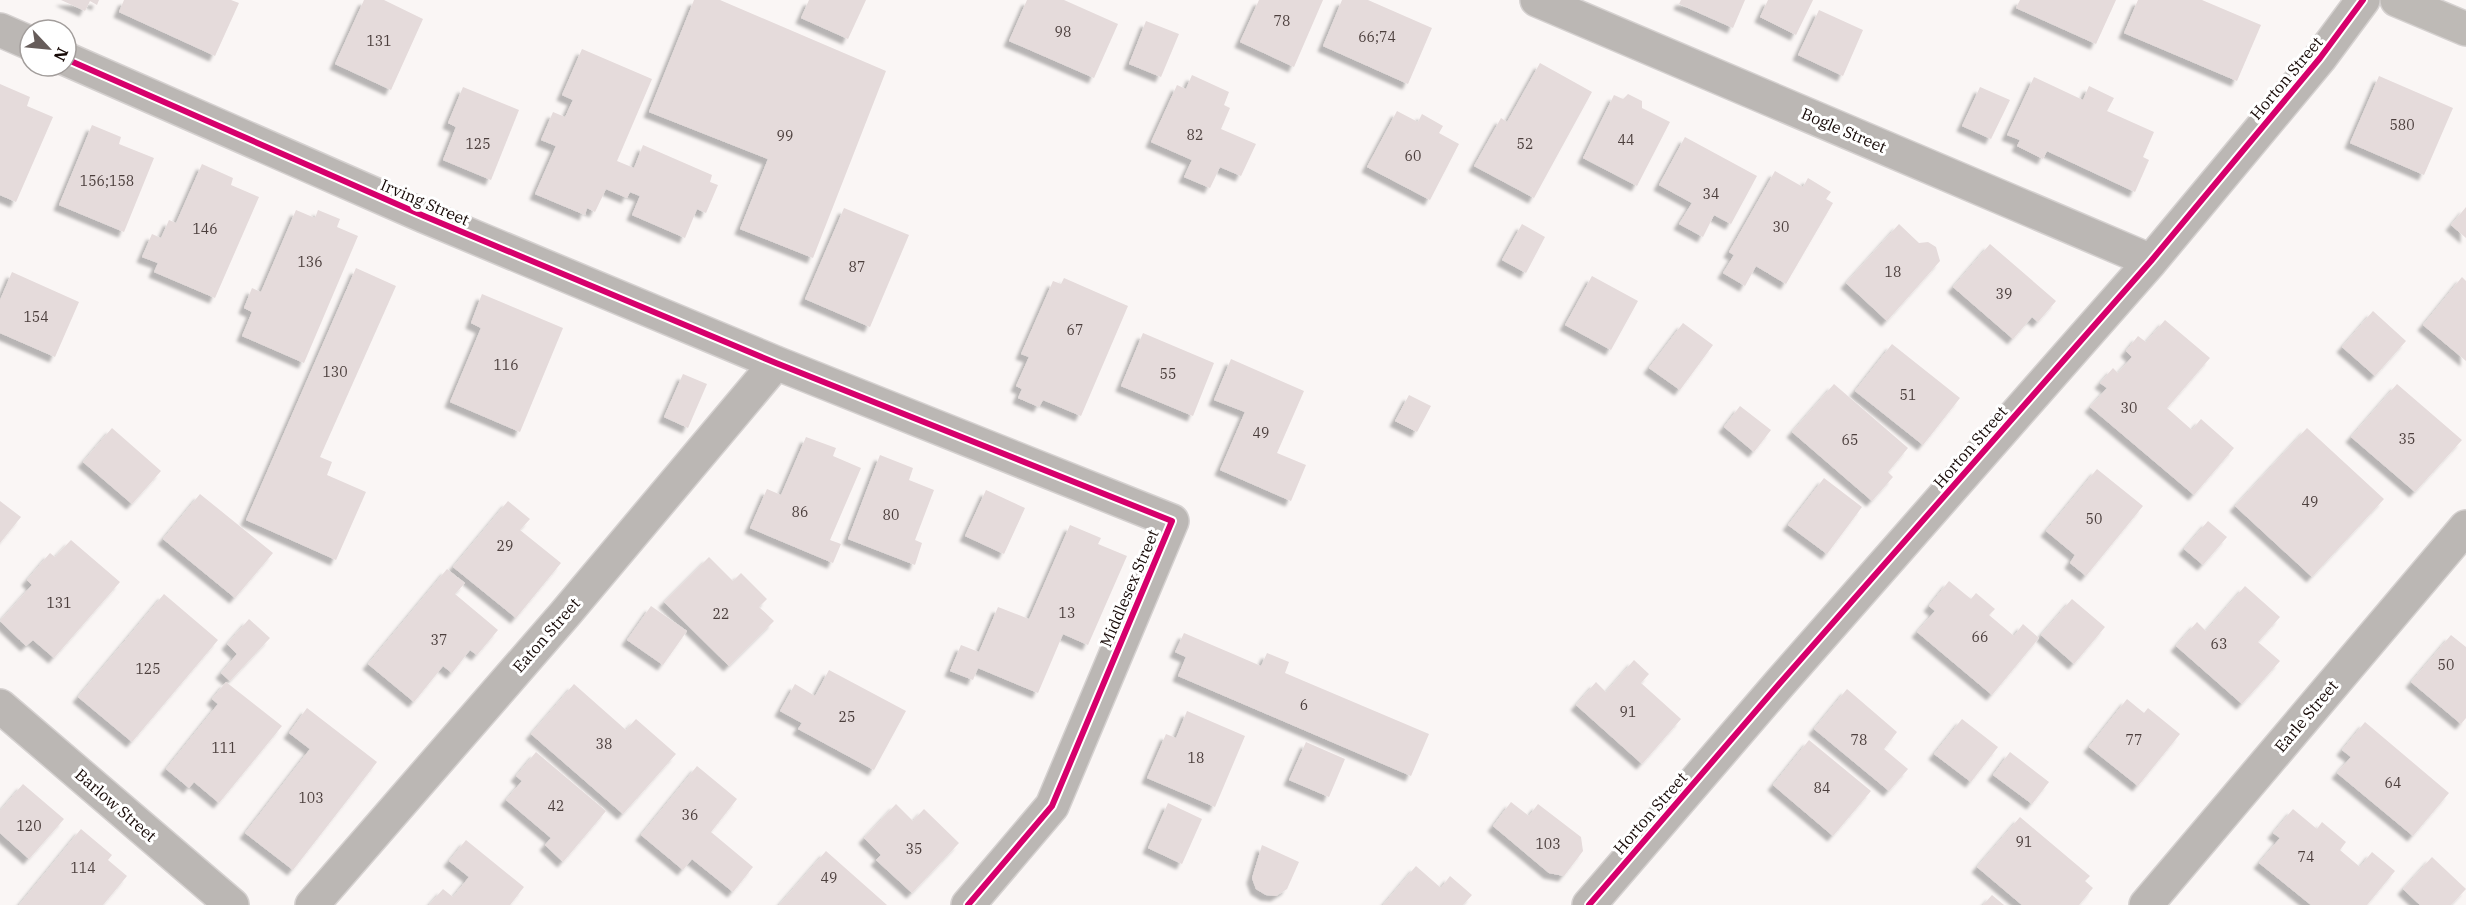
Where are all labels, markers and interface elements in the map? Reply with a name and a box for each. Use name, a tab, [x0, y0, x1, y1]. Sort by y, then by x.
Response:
house number: 78	[1274, 12, 1290, 30]
north arrow	[18, 18, 78, 78]
house number: 98	[1055, 23, 1071, 41]
house number: 66;74	[1358, 28, 1396, 46]
house number: 131	[366, 32, 392, 50]
street label: Horton Street	[2245, 32, 2327, 124]
text: N	[50, 45, 73, 65]
street label: Bogle Street	[1798, 103, 1890, 157]
house number: 580	[2389, 116, 2415, 134]
house number: 82	[1187, 126, 1203, 144]
house number: 99	[777, 127, 793, 145]
house number: 44	[1618, 131, 1634, 149]
house number: 125	[465, 135, 491, 153]
house number: 52	[1517, 135, 1533, 153]
house number: 60	[1405, 147, 1421, 165]
house number: 156;158	[80, 172, 134, 190]
street label: Irving Street	[378, 174, 473, 230]
house number: 34	[1703, 185, 1719, 203]
house number: 30	[1773, 218, 1789, 236]
house number: 146	[192, 220, 218, 238]
house number: 136	[297, 253, 323, 271]
house number: 87	[849, 258, 865, 276]
house number: 18	[1885, 263, 1901, 281]
house number: 39	[1996, 285, 2012, 303]
house number: 154	[23, 308, 49, 326]
house number: 67	[1067, 321, 1083, 339]
house number: 116	[493, 356, 519, 374]
house number: 130	[322, 363, 348, 381]
house number: 55	[1160, 365, 1176, 383]
house number: 51	[1900, 386, 1916, 404]
house number: 30	[2121, 399, 2137, 417]
street label: Horton Street	[1929, 402, 2011, 492]
house number: 49	[1253, 424, 1269, 442]
house number: 35	[2399, 430, 2415, 448]
house number: 65	[1842, 431, 1858, 449]
house number: 49	[2302, 493, 2318, 511]
house number: 86	[792, 503, 808, 521]
house number: 80	[883, 506, 899, 524]
house number: 50	[2086, 510, 2102, 528]
street label: Middlesex Street	[1095, 526, 1163, 650]
house number: 29	[497, 537, 513, 555]
street label: Eaton Street	[508, 593, 584, 676]
house number: 131	[46, 594, 72, 612]
house number: 13	[1059, 604, 1075, 622]
house number: 22	[713, 605, 729, 623]
house number: 66	[1972, 628, 1988, 646]
house number: 37	[431, 631, 447, 649]
house number: 63	[2211, 635, 2227, 653]
house number: 50	[2438, 656, 2454, 674]
house number: 125	[135, 660, 161, 678]
street label: Earle Street	[2270, 676, 2342, 756]
house number: 6	[1300, 696, 1308, 714]
house number: 91	[1620, 703, 1636, 721]
house number: 25	[839, 708, 855, 726]
house number: 78	[1851, 731, 1867, 749]
house number: 77	[2126, 731, 2142, 749]
house number: 38	[596, 735, 612, 753]
house number: 111	[211, 739, 237, 757]
house number: 18	[1188, 749, 1204, 767]
street label: Barlow Street	[71, 764, 161, 846]
street label: Horton Street	[1609, 768, 1691, 858]
house number: 64	[2385, 774, 2401, 792]
house number: 84	[1814, 779, 1830, 797]
house number: 103	[298, 789, 324, 807]
house number: 42	[548, 797, 564, 815]
house number: 36	[682, 806, 698, 824]
house number: 120	[16, 817, 42, 835]
house number: 91	[2016, 833, 2032, 851]
house number: 103	[1535, 835, 1561, 853]
house number: 35	[906, 840, 922, 858]
house number: 74	[2298, 848, 2314, 866]
house number: 114	[70, 859, 96, 877]
house number: 49	[821, 869, 837, 887]

